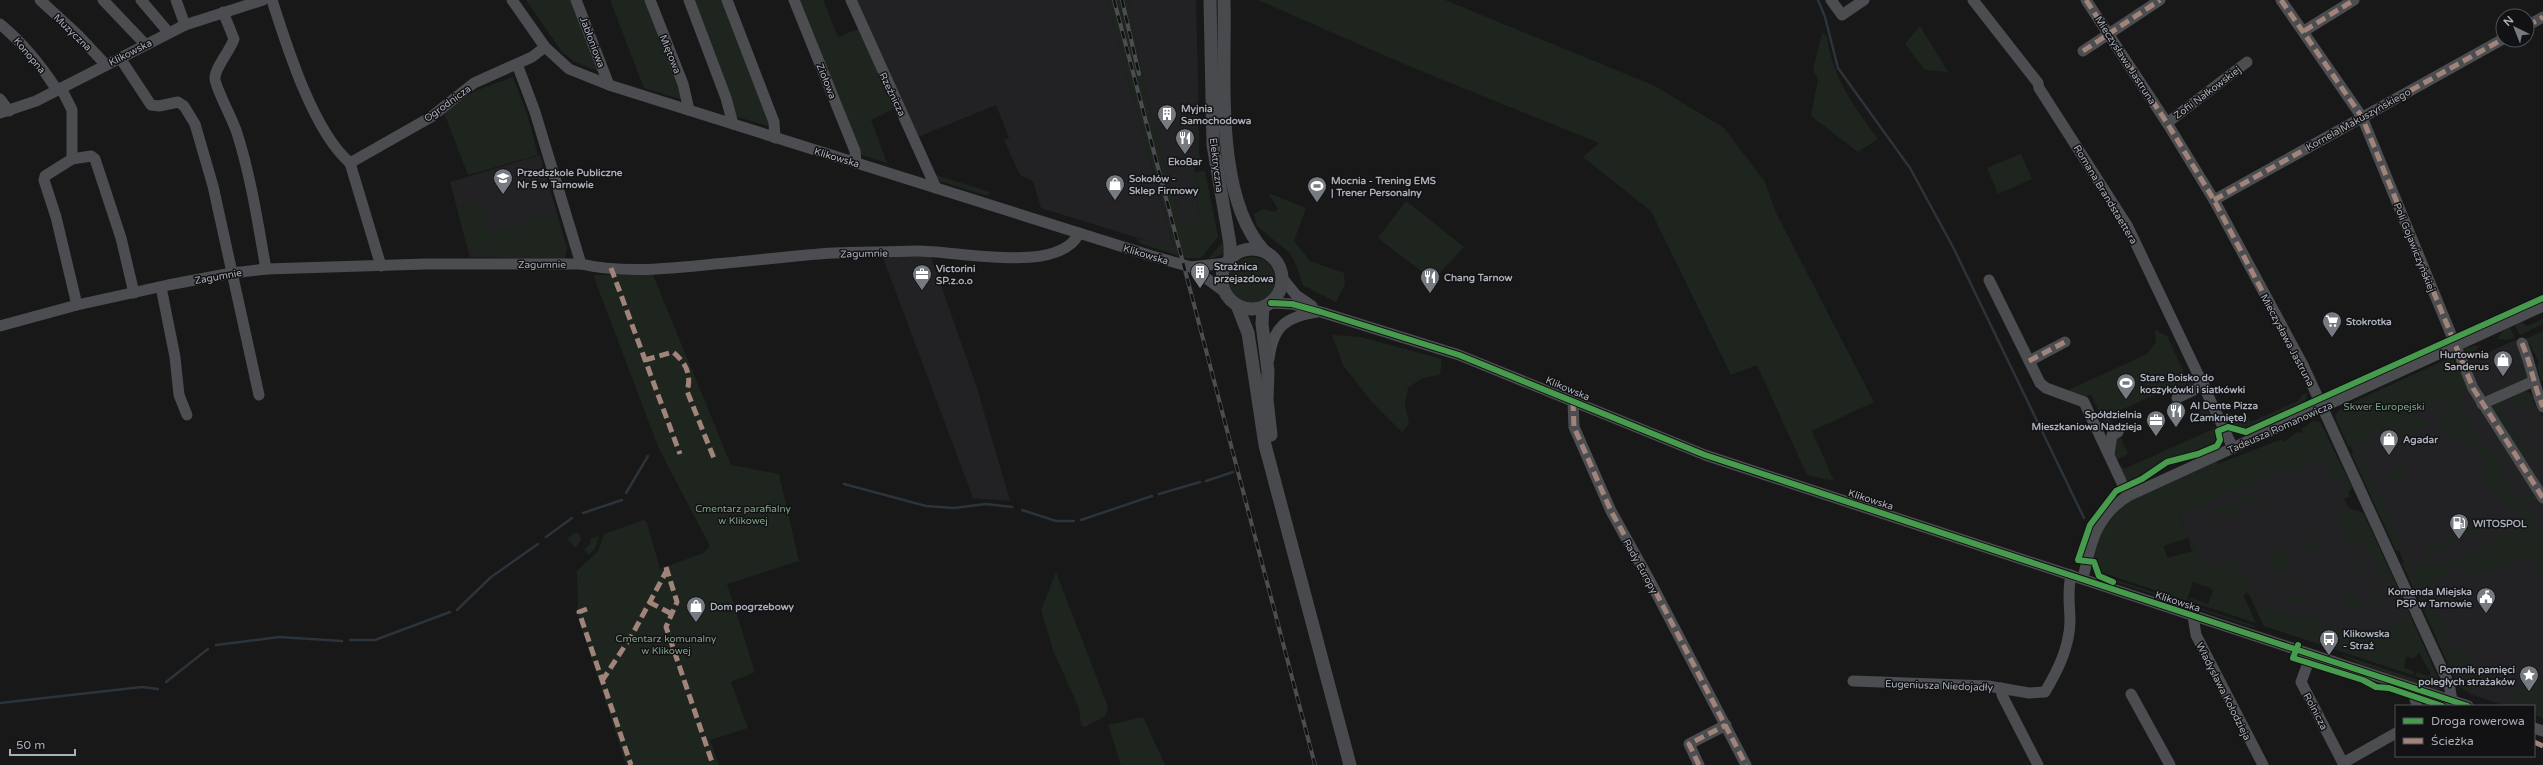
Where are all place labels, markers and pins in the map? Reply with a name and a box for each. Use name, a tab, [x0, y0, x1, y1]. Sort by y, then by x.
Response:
building icon: Myjnia Samochodowa	[1156, 103, 1178, 131]
place label: Myjnia Samochodowa	[1181, 103, 1252, 127]
restaurant icon: EkoBar	[1174, 127, 1196, 155]
place label: EkoBar	[1168, 156, 1202, 168]
school or university icon: Przedszkole Publiczne Nr 5 w Tarnowie	[492, 167, 514, 195]
place label: Przedszkole Publiczne Nr 5 w Tarnowie	[517, 167, 623, 191]
shop icon: Sokołów - Sklep Firmowy	[1104, 173, 1126, 201]
place label: Sokołów - Sklep Firmowy	[1129, 173, 1199, 197]
sports icon: Mocnia - Trening EMS | Trener Personalny	[1306, 175, 1328, 203]
place label: Mocnia - Trening EMS | Trener Personalny	[1331, 175, 1436, 199]
building icon: Strażnica przejazdowa	[1189, 261, 1211, 289]
place label: Strażnica przejazdowa	[1214, 261, 1274, 285]
office icon: Victorini SP.z.o.o	[911, 263, 933, 291]
place label: Victorini SP.z.o.o	[936, 263, 976, 287]
restaurant icon: Chang Tarnow	[1419, 266, 1441, 294]
place label: Chang Tarnow	[1444, 272, 1513, 284]
supermarket icon: Stokrotka	[2321, 310, 2343, 338]
place label: Stokrotka	[2346, 316, 2392, 328]
place label: Hurtownia Sanderus	[2440, 349, 2489, 373]
shop icon: Hurtownia Sanderus	[2492, 349, 2514, 377]
sports icon: Stare Boisko do koszykówki i siatkówki	[2115, 372, 2137, 400]
place label: Stare Boisko do koszykówki i siatkówki	[2140, 372, 2246, 396]
restaurant icon: Al Dente Pizza (Zamknięte)	[2165, 400, 2187, 428]
place label: Al Dente Pizza (Zamknięte)	[2190, 400, 2259, 424]
place label: Spółdzielnia Mieszkaniowa Nadzieja	[2032, 409, 2142, 433]
office icon: Spółdzielnia Mieszkaniowa Nadzieja	[2145, 409, 2167, 437]
shop icon: Agadar	[2378, 428, 2400, 456]
place label: Agadar	[2403, 434, 2438, 446]
fuel station icon: WITOSPOL	[2448, 512, 2470, 540]
place label: WITOSPOL	[2473, 518, 2527, 530]
place label: Komenda Miejska PSP w Tarnowie	[2388, 586, 2472, 610]
public building icon: Komenda Miejska PSP w Tarnowie	[2475, 586, 2497, 614]
shop icon: Dom pogrzebowy	[685, 595, 707, 623]
place label: Dom pogrzebowy	[710, 601, 795, 613]
bus stop icon: Klikowska - Straż	[2318, 628, 2340, 656]
place label: Klikowska - Straż	[2343, 628, 2390, 652]
place label: Pomnik pamięci poległych strażaków	[2418, 664, 2515, 688]
place icon: Pomnik pamięci poległych strażaków	[2518, 664, 2540, 692]

